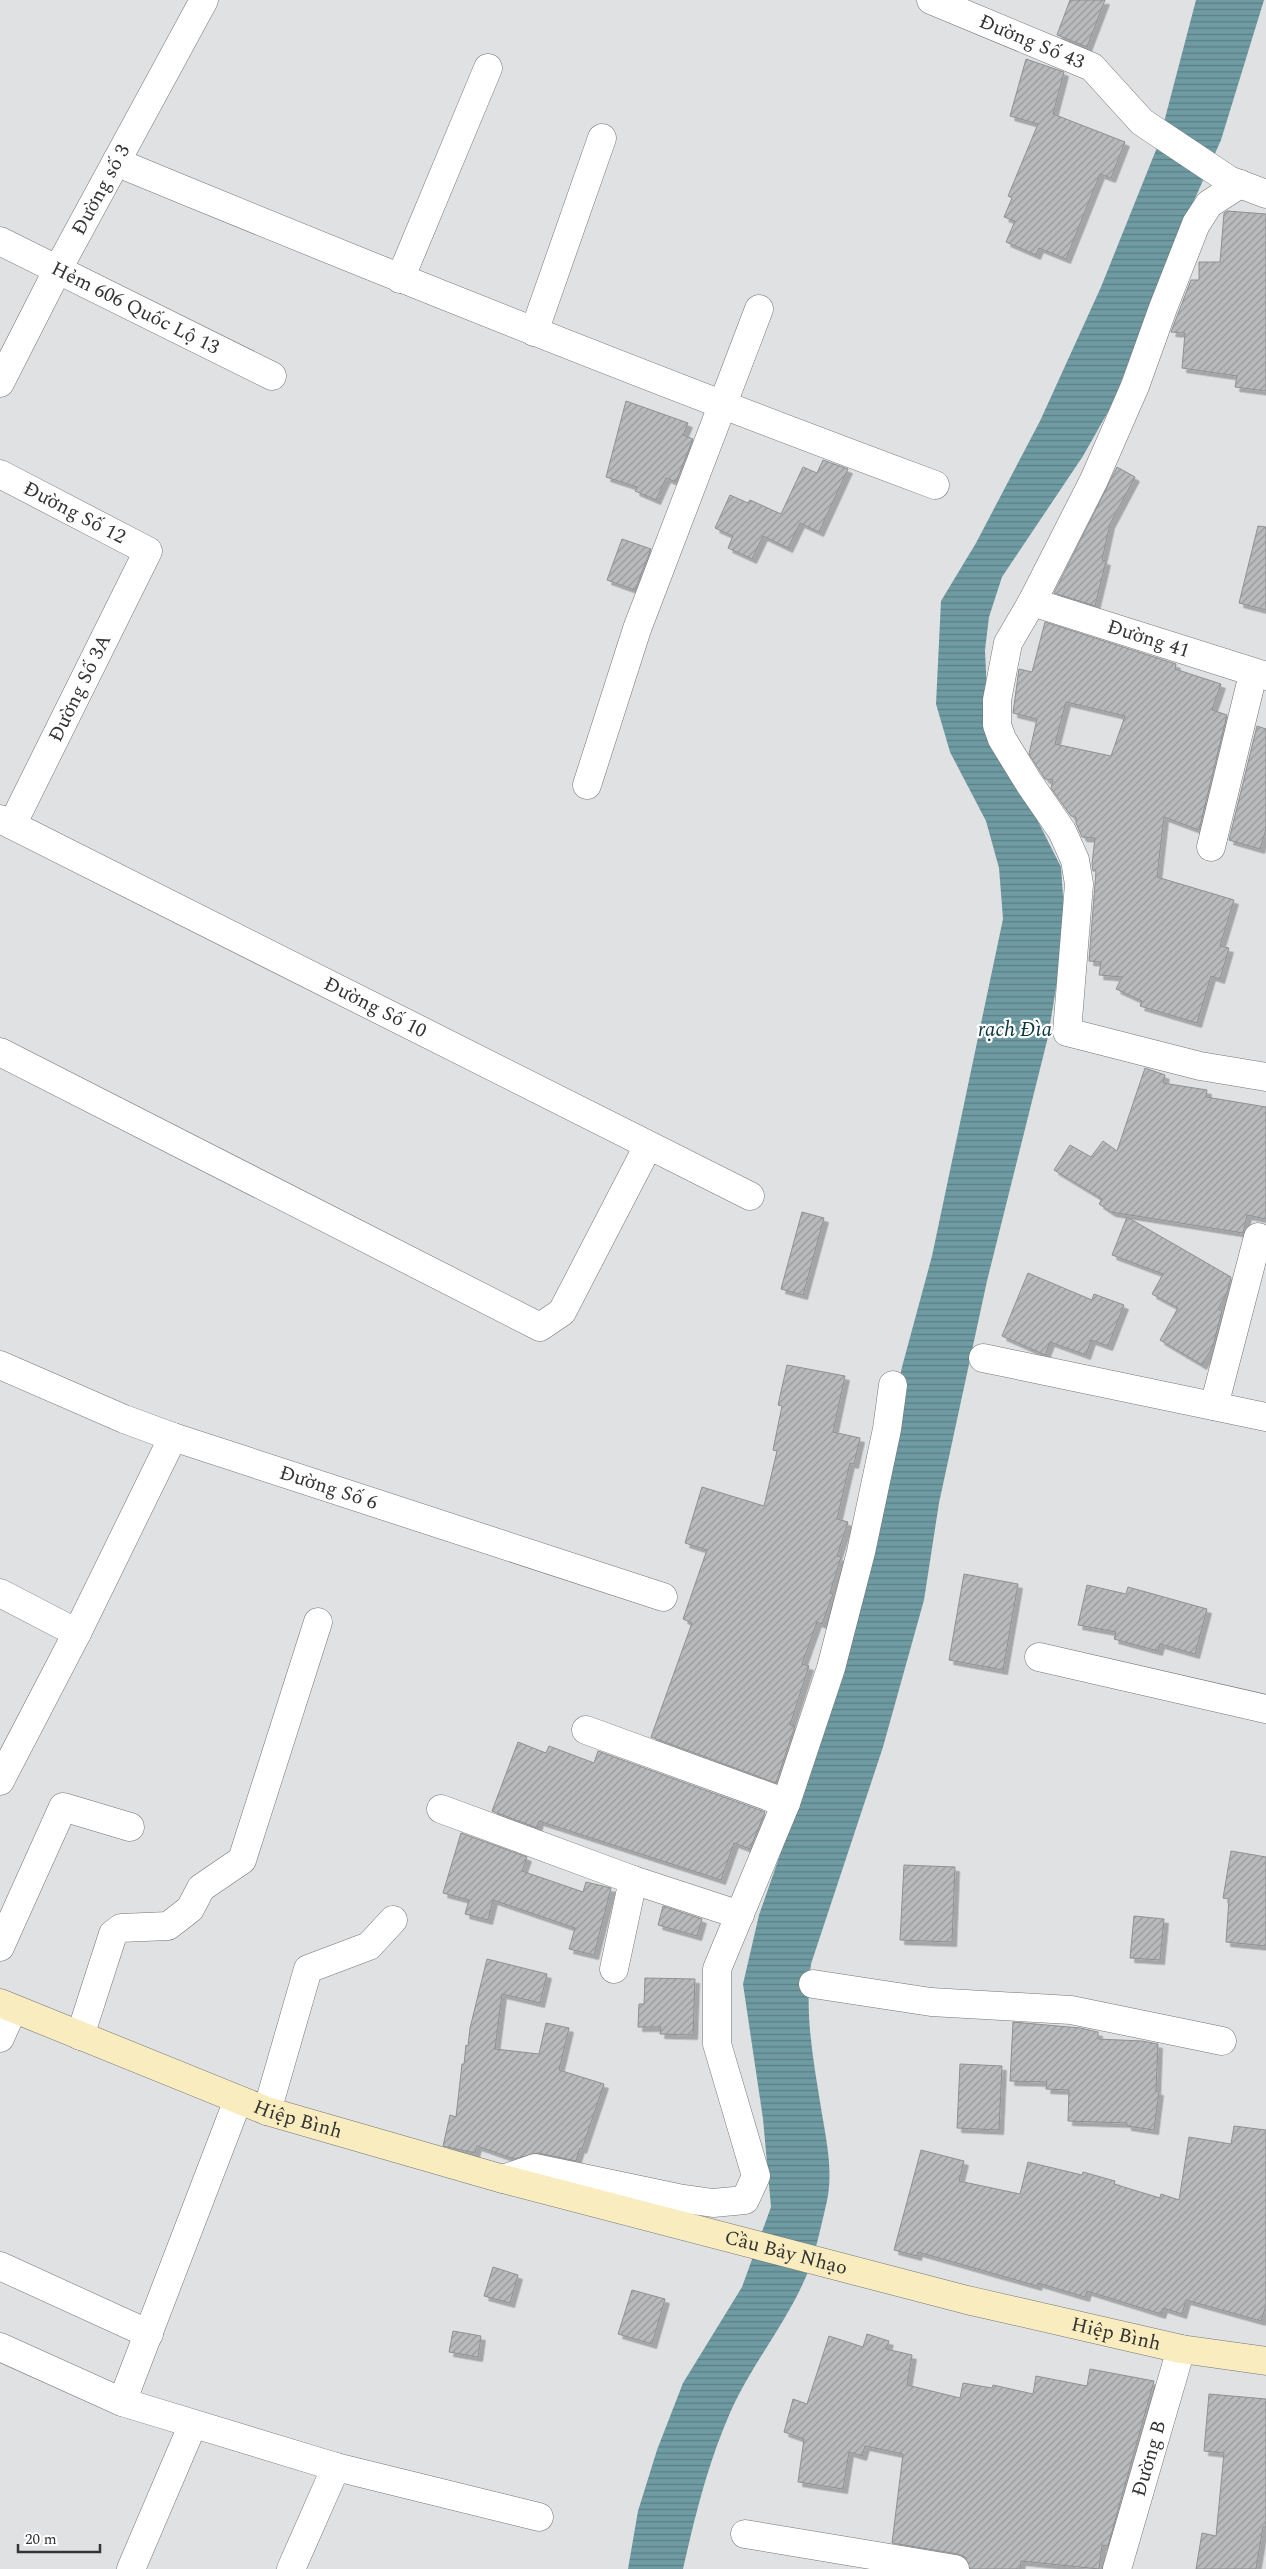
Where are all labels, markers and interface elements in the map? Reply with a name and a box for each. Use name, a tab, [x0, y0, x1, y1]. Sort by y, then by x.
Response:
street label: Đường Số 43	[974, 7, 1089, 77]
street label: Đường số 3	[64, 139, 138, 241]
street label: Hẻm 606 Quốc Lộ 13	[46, 254, 225, 363]
street label: Đường Số 12	[18, 474, 131, 552]
street label: Đường 41	[1103, 612, 1193, 666]
street label: Đường Số 3A	[41, 629, 119, 747]
street label: Đường Số 10	[319, 969, 432, 1046]
water label: rạch Đìa	[978, 1014, 1052, 1046]
street label: Đường Số 6	[275, 1458, 382, 1518]
street label: Hiệp Bình	[249, 2092, 346, 2147]
street label: Cầu Bảy Nhạo	[721, 2222, 851, 2283]
street label: Hiệp Bình	[1068, 2309, 1164, 2359]
street label: Đường B	[1124, 2417, 1174, 2500]
scale bar	[18, 2522, 100, 2554]
text: 20 m	[25, 2528, 57, 2551]

